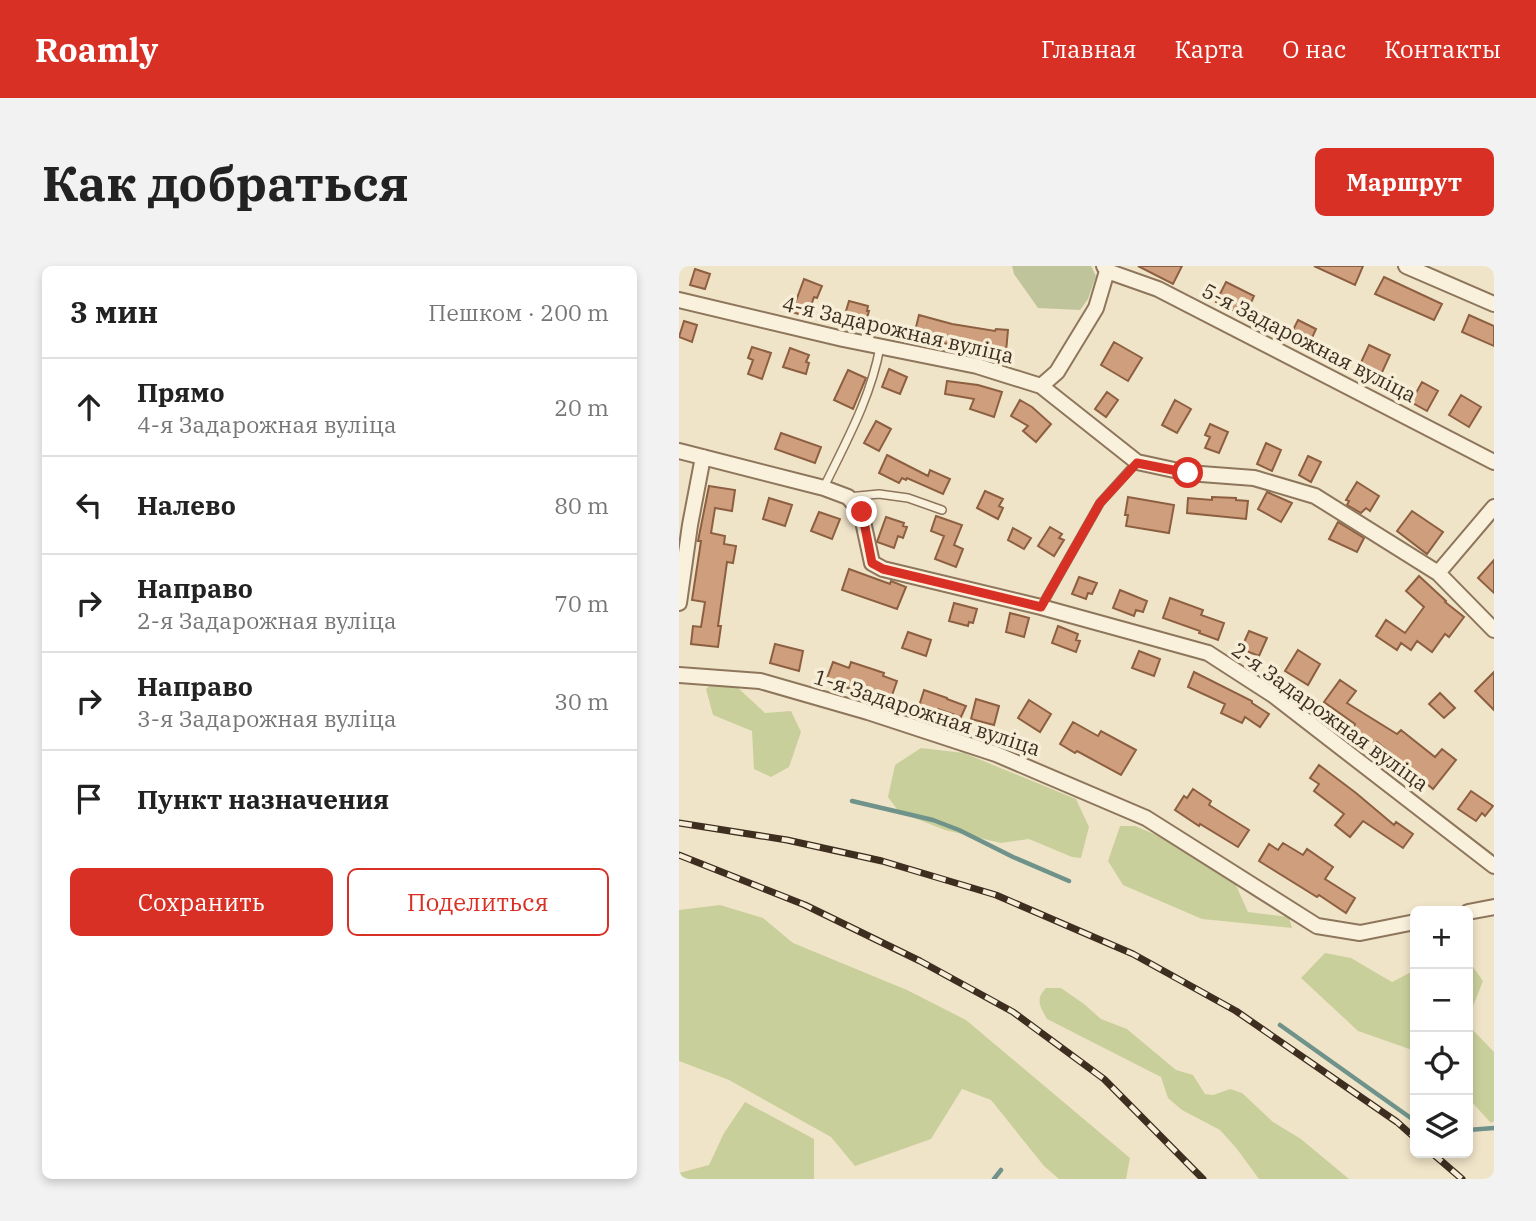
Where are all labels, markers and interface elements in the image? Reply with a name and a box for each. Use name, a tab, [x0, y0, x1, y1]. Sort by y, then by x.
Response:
text: Roamly	[35, 28, 158, 71]
text: Главная	[1041, 33, 1137, 65]
text: Карта	[1175, 33, 1244, 65]
text: О нас	[1282, 33, 1346, 65]
text: Контакты	[1384, 33, 1501, 65]
button: Маршрут	[1315, 148, 1494, 216]
text: Как добраться	[42, 151, 409, 214]
street label: 5-я Задарожная вуліца	[1198, 276, 1421, 408]
street label: 4-я Задарожная вуліца	[780, 289, 1017, 369]
text: 3 мин	[70, 292, 158, 331]
text: Пешком · 200 m	[428, 297, 609, 327]
text: Прямо	[137, 375, 225, 409]
icon: ahead	[70, 388, 108, 426]
text: 20 m	[554, 392, 609, 422]
text: 4-я Задарожная вуліца	[137, 409, 396, 439]
route start	[1172, 457, 1203, 488]
icon: left	[70, 486, 108, 524]
text: Налево	[137, 488, 236, 522]
text: 80 m	[554, 490, 609, 520]
route end	[846, 496, 877, 527]
text: Направо	[137, 571, 253, 605]
icon: right	[70, 584, 108, 622]
text: 70 m	[554, 588, 609, 618]
text: 2-я Задарожная вуліца	[137, 605, 396, 635]
street label: 2-я Задарожная вуліца	[1227, 635, 1435, 797]
street label: 1-я Задарожная вуліца	[810, 662, 1044, 762]
text: Направо	[137, 669, 253, 703]
icon: right	[70, 682, 108, 720]
text: 30 m	[554, 686, 609, 716]
text: 3-я Задарожная вуліца	[137, 703, 396, 733]
icon: arrive	[70, 780, 108, 818]
text: Пункт назначения	[137, 782, 389, 816]
button: Сохранить	[70, 868, 333, 936]
button: Поделиться	[347, 868, 609, 936]
map controls	[1410, 906, 1473, 1158]
button: +	[1410, 906, 1473, 969]
button: −	[1410, 969, 1473, 1032]
button: locate	[1410, 1032, 1473, 1095]
button: layers	[1410, 1095, 1473, 1158]

